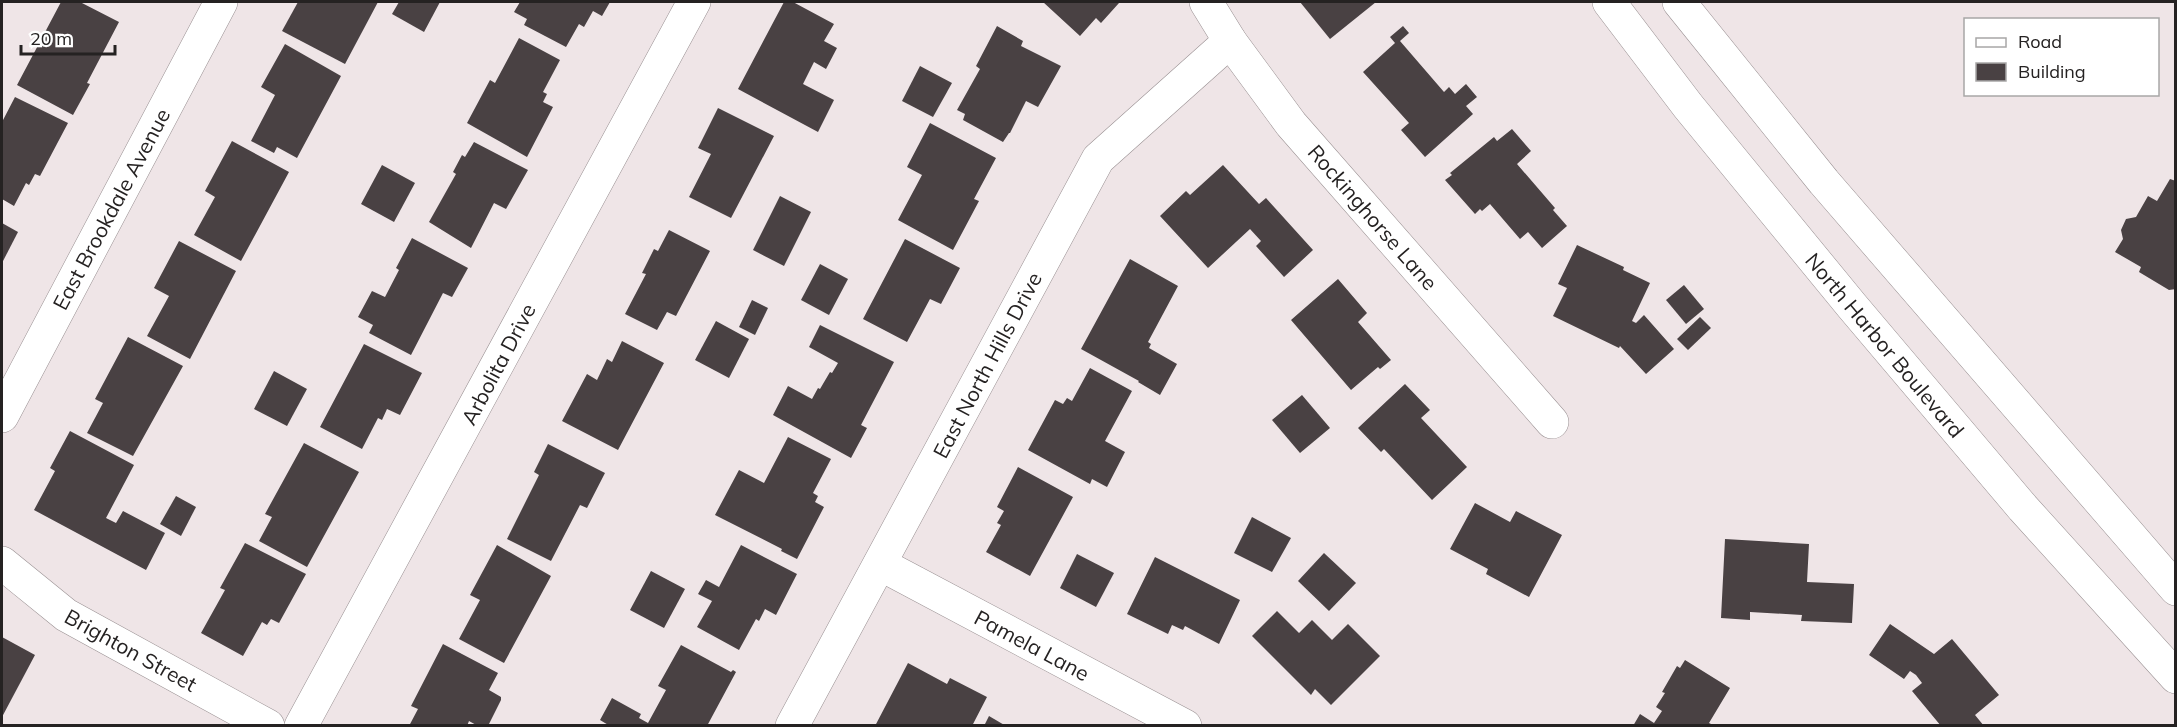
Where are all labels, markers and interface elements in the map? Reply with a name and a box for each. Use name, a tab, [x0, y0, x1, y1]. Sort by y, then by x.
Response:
scale bar	[21, 18, 116, 56]
legend	[1964, 18, 2159, 96]
text: 20 m	[30, 27, 72, 50]
text: Road	[2018, 30, 2062, 53]
text: Building	[2018, 60, 2086, 83]
street label: East Brookdale Avenue	[47, 104, 175, 314]
street label: Rockinghorse Lane	[1303, 139, 1443, 295]
street label: North Harbor Boulevard	[1800, 247, 1970, 443]
street label: East North Hills Drive	[927, 268, 1047, 462]
street label: Arbolita Drive	[455, 299, 541, 429]
street label: Brighton Street	[60, 603, 202, 697]
street label: Pamela Lane	[970, 604, 1094, 686]

